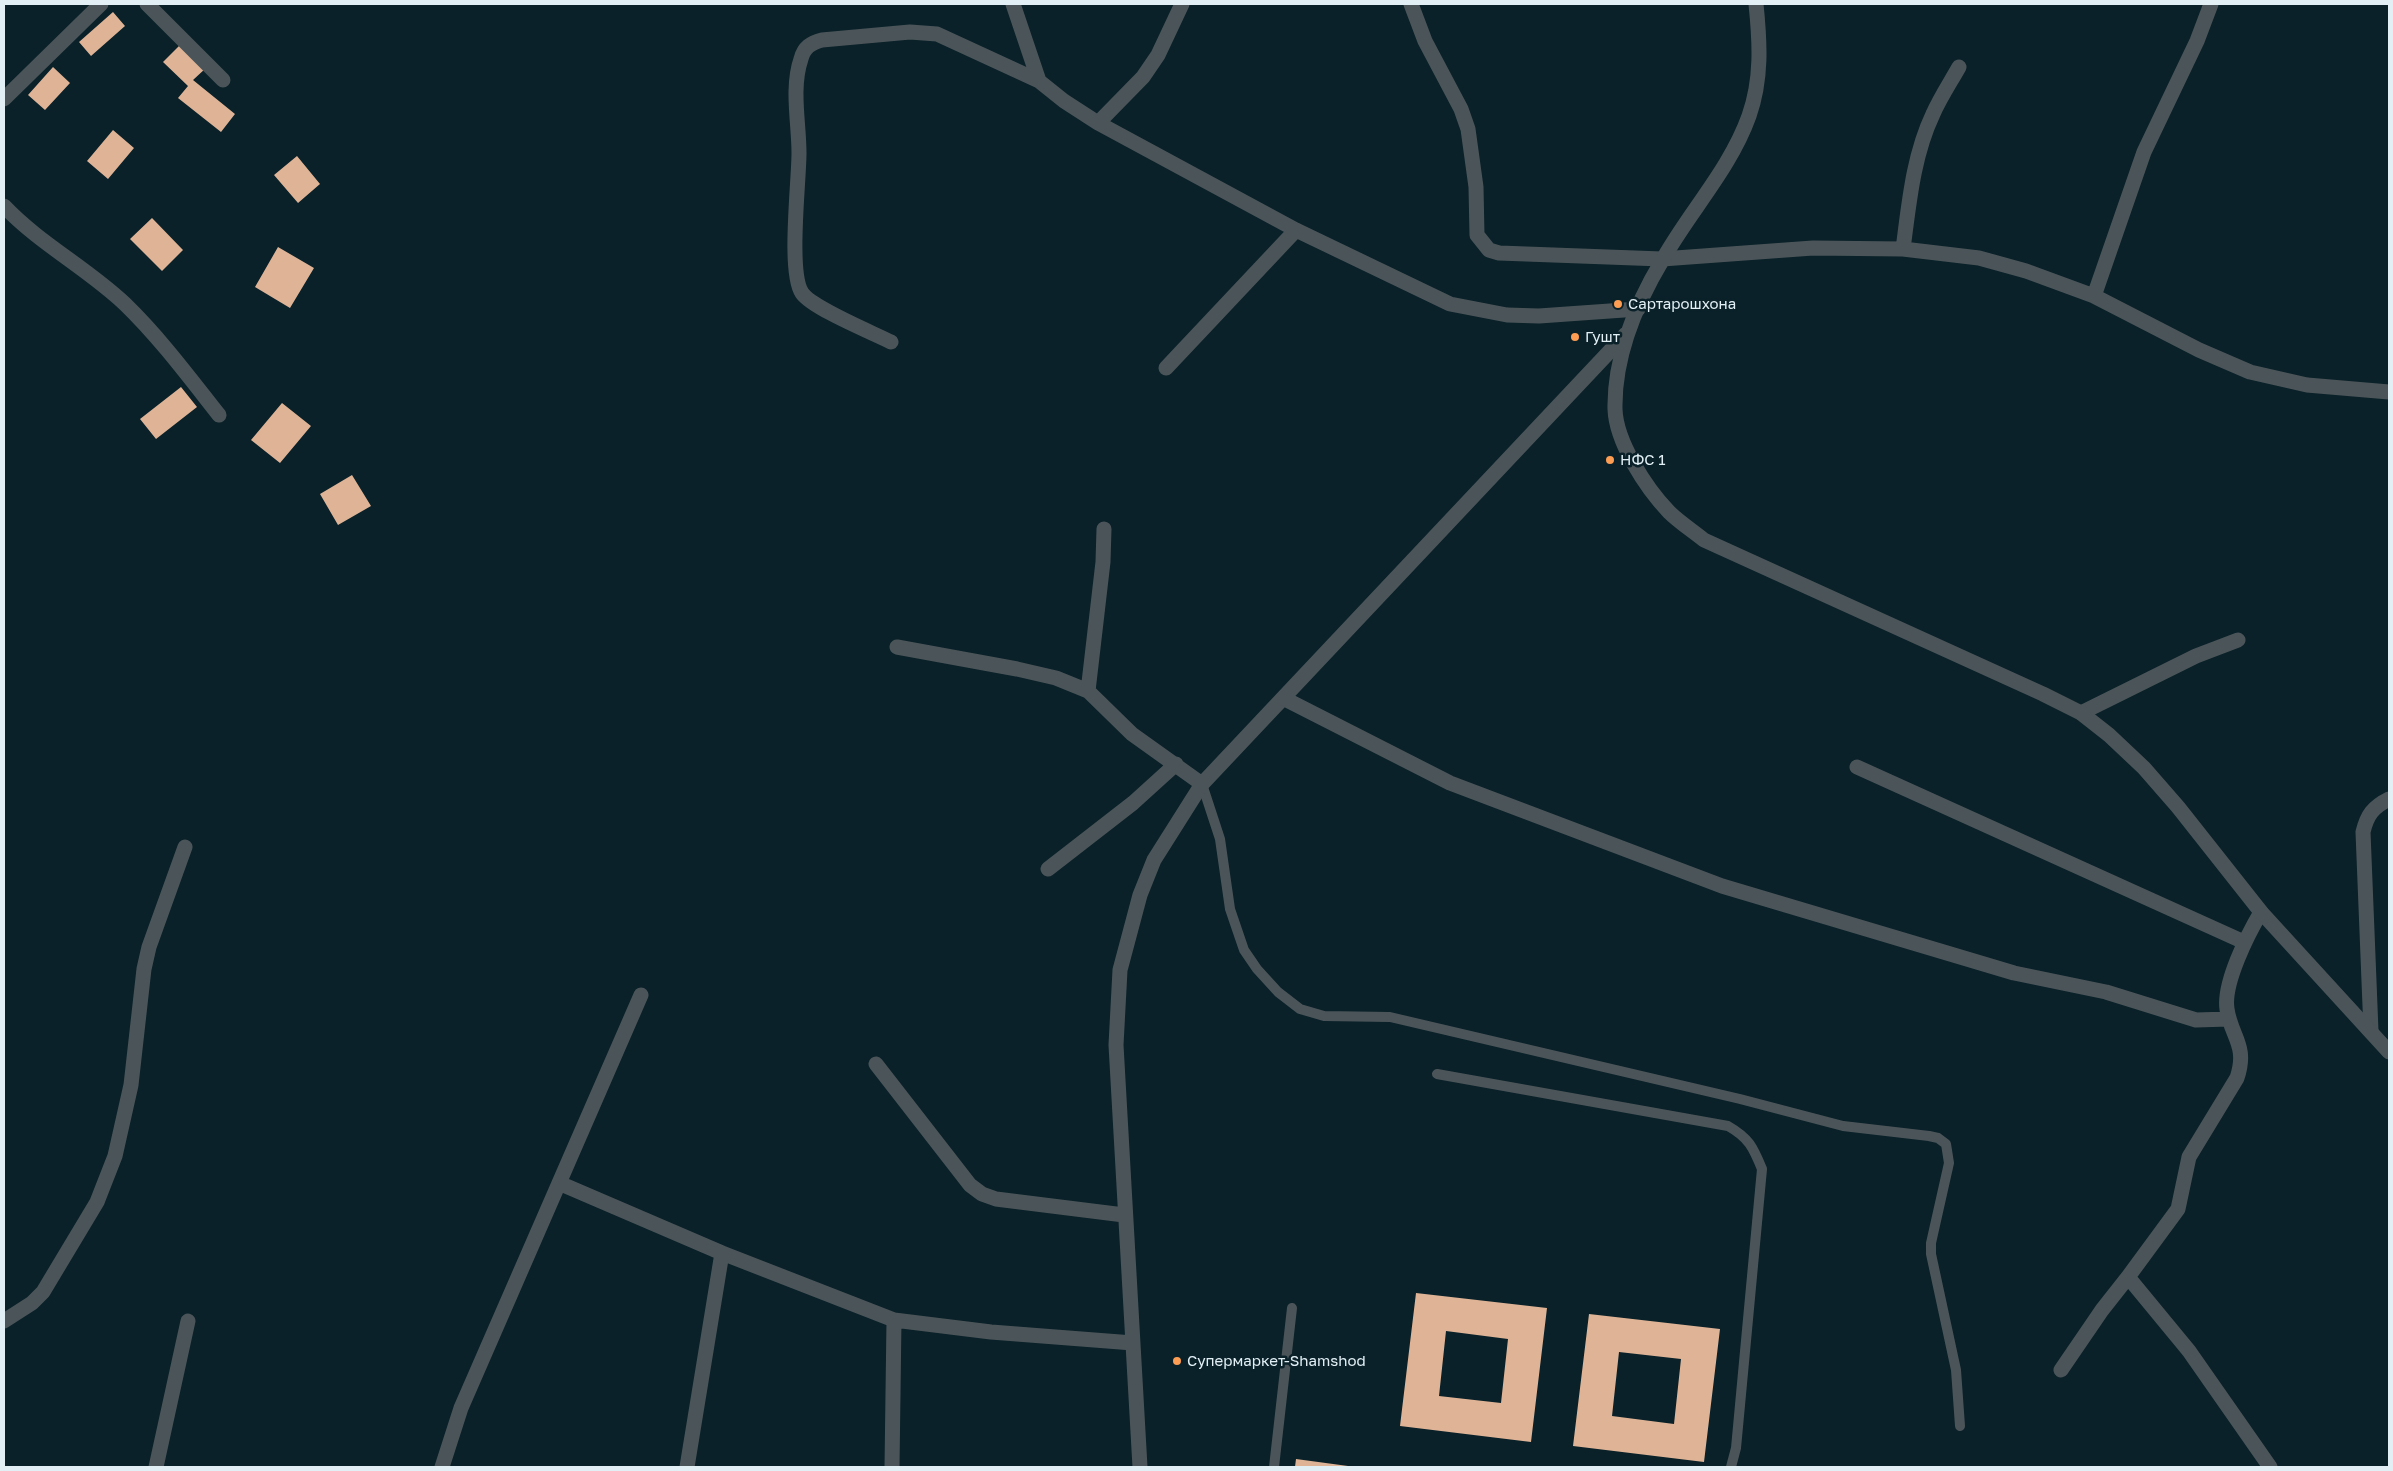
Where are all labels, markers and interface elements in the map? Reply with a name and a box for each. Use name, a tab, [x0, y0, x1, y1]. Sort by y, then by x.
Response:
place label: Сартарошхона	[1628, 295, 1736, 313]
marker: Сартарошхона	[1612, 298, 1624, 310]
place label: Гушт	[1585, 328, 1620, 346]
marker: Гушт	[1569, 331, 1581, 343]
place label: НФС 1	[1620, 451, 1666, 469]
marker: НФС 1	[1604, 454, 1616, 466]
place label: Супермаркет-Shamshod	[1187, 1352, 1366, 1370]
marker: Супермаркет-Shamshod	[1171, 1355, 1183, 1367]

